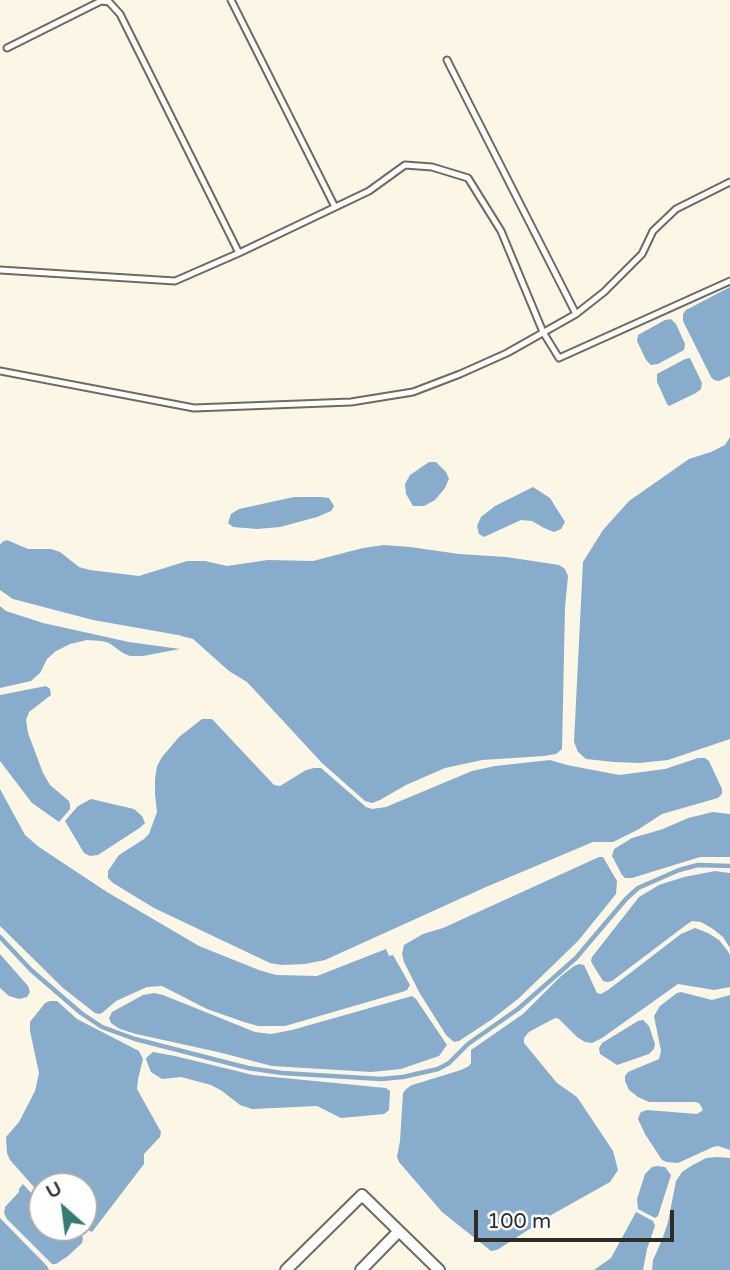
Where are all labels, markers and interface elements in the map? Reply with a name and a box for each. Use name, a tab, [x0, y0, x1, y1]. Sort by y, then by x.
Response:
north arrow	[28, 1172, 98, 1242]
text: U	[43, 1177, 66, 1203]
scale bar	[478, 1196, 678, 1240]
text: 100 m	[487, 1209, 551, 1234]

